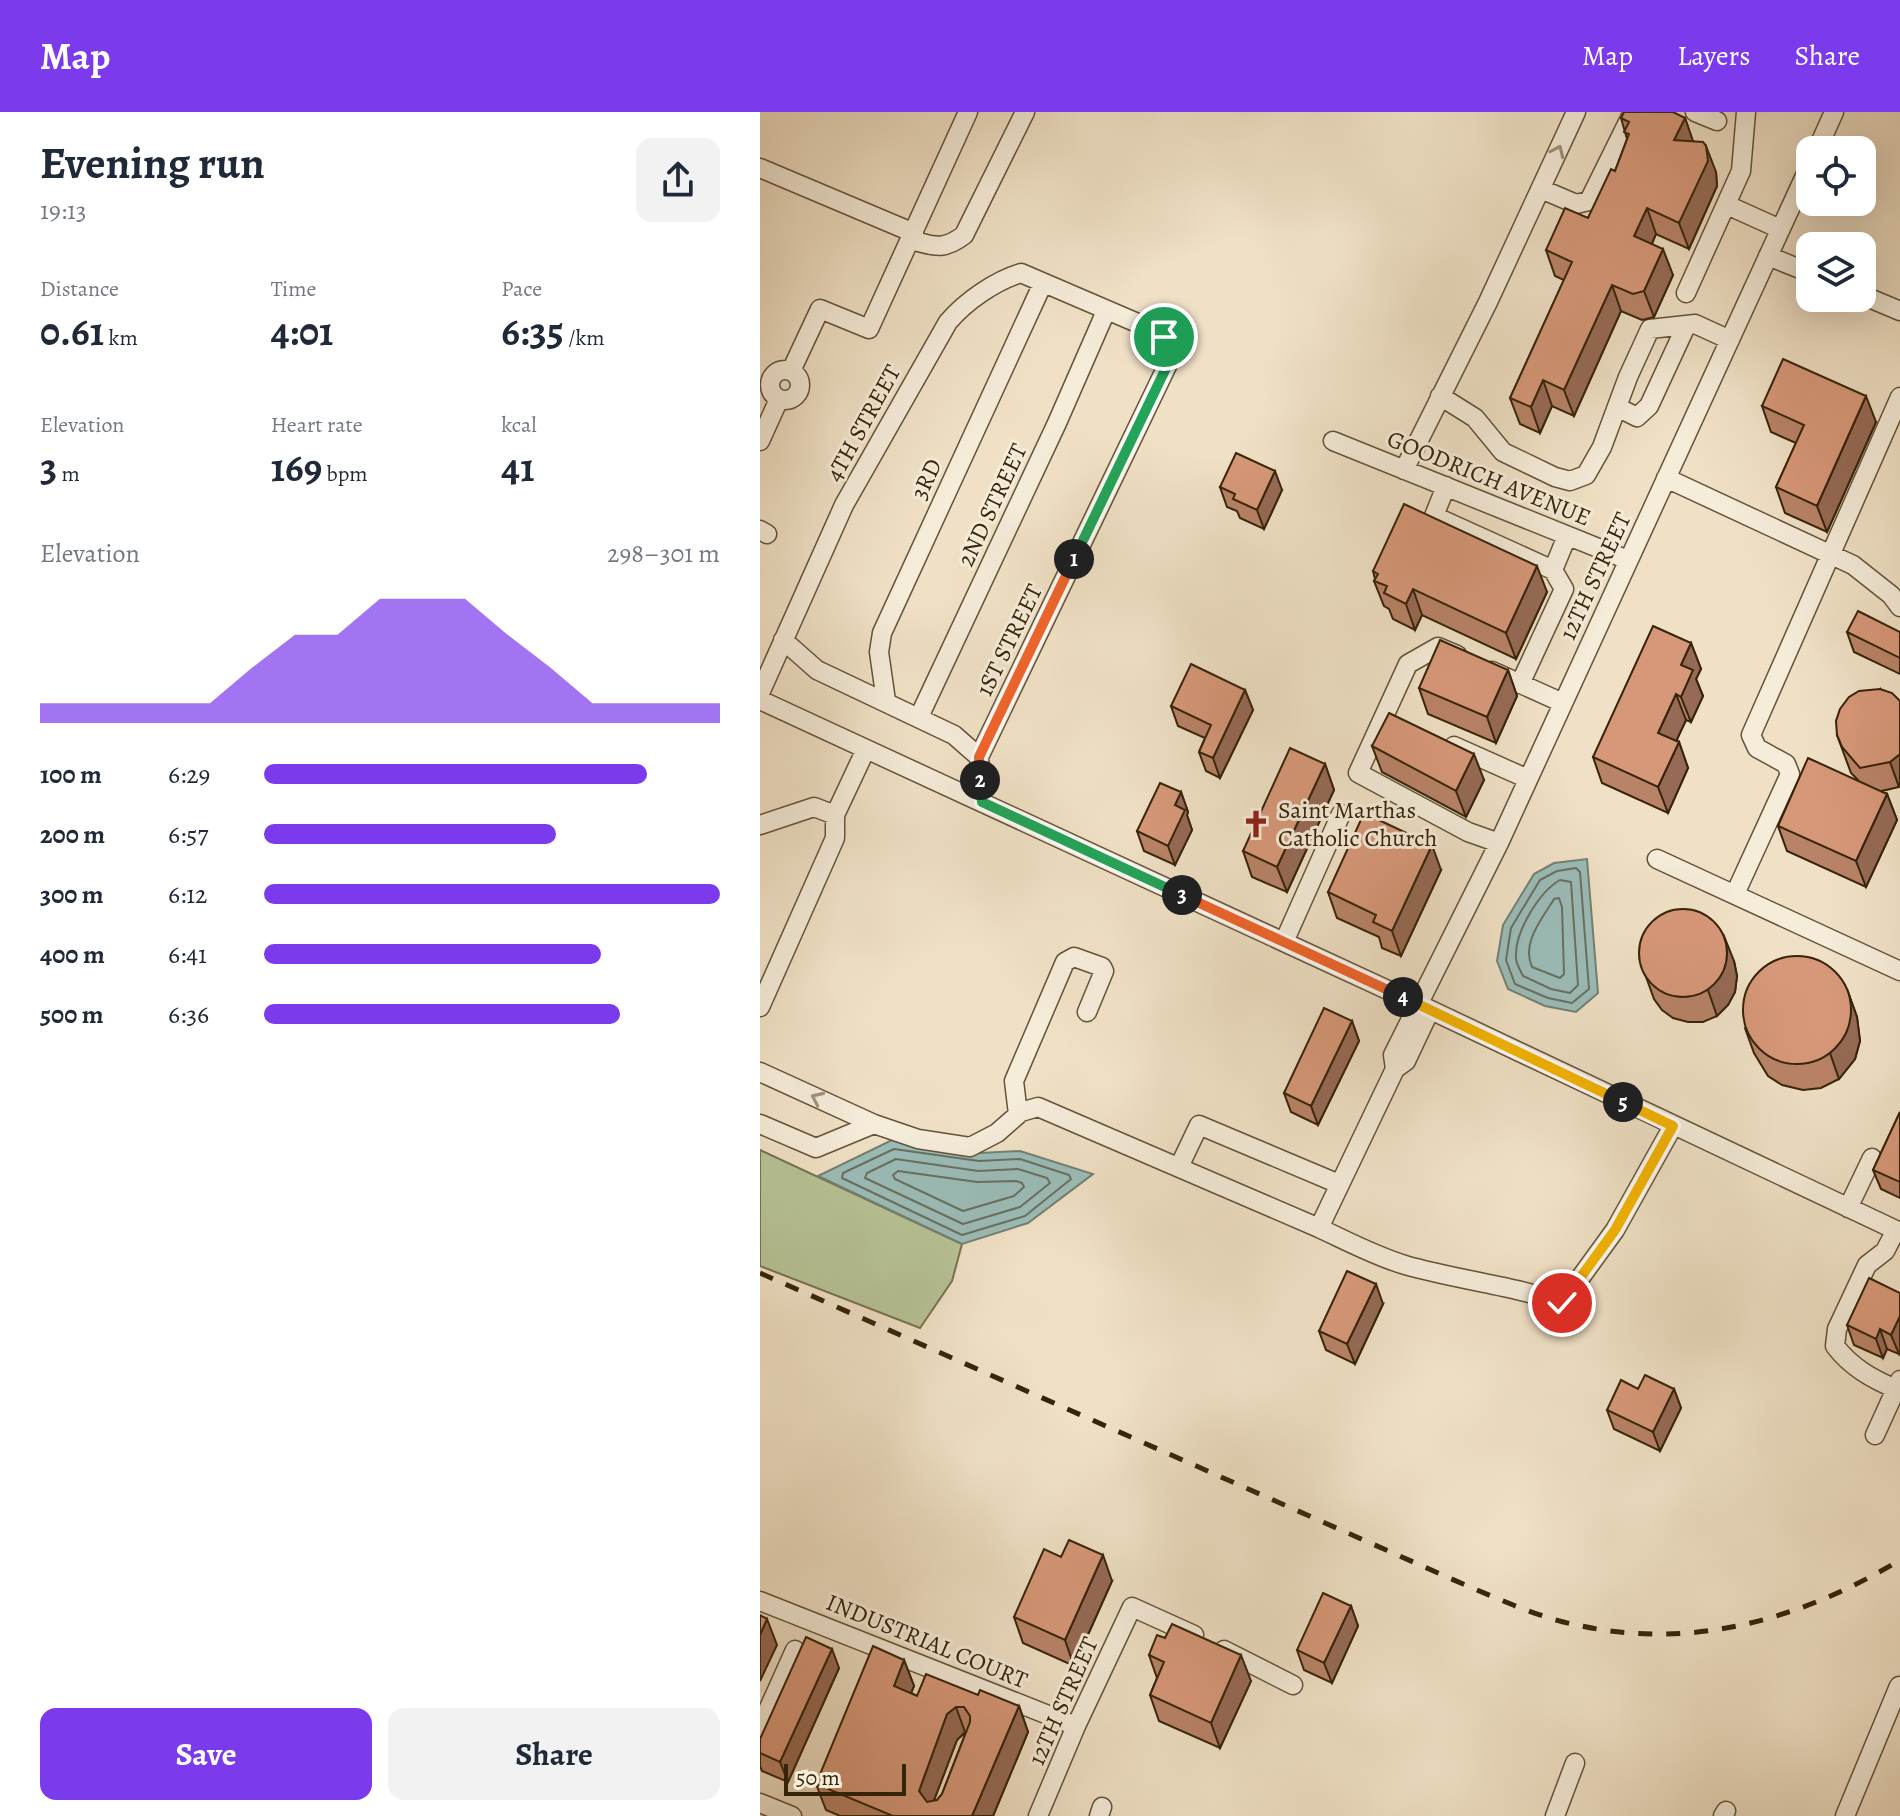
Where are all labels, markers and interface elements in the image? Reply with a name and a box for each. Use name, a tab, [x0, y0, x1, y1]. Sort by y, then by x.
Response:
text: Map	[40, 30, 110, 82]
text: Map	[1582, 37, 1633, 75]
text: Layers	[1677, 37, 1750, 75]
text: Share	[1794, 37, 1860, 75]
text: Evening run	[40, 133, 265, 193]
map controls	[1796, 136, 1876, 312]
button: locate	[1796, 136, 1876, 216]
button: share	[636, 138, 720, 222]
one-way arrow	[1549, 144, 1565, 159]
text: 19:13	[40, 193, 87, 228]
button: layers	[1796, 232, 1876, 312]
text: Distance	[40, 274, 119, 304]
text: Time	[271, 274, 316, 304]
text: Pace	[501, 274, 542, 304]
pin	[1130, 303, 1198, 371]
text: 0.61	[40, 304, 104, 359]
text: 4:01	[271, 304, 333, 359]
text: 6:35	[501, 304, 564, 359]
icon: arrive	[1142, 315, 1186, 359]
text: km	[104, 323, 138, 353]
text: /km	[564, 323, 605, 353]
street label: 4TH STREET	[818, 359, 908, 487]
text: Elevation	[40, 410, 124, 440]
text: Heart rate	[271, 410, 363, 440]
text: kcal	[501, 410, 537, 440]
street label: GOODRICH AVENUE	[1382, 423, 1596, 533]
street label: 2ND STREET	[950, 438, 1034, 572]
text: 3	[40, 440, 57, 495]
text: 169	[271, 440, 322, 495]
text: 41	[501, 440, 534, 495]
street label: 3RD	[903, 453, 949, 505]
text: m	[57, 459, 80, 489]
text: bpm	[322, 459, 368, 489]
street label: 12TH STREET	[1551, 507, 1639, 645]
text: Elevation	[40, 536, 140, 571]
text: 298–301 m	[607, 536, 720, 571]
pin: 1	[1054, 539, 1094, 579]
text: 1	[1070, 544, 1078, 574]
street label: 1ST STREET	[968, 579, 1050, 701]
text: 100 m	[40, 757, 102, 792]
text: 6:29	[168, 757, 210, 792]
pin: 2	[960, 760, 1000, 800]
text: 2	[975, 765, 985, 795]
place label: Saint Marthas Catholic Church	[1278, 794, 1437, 854]
church icon: Saint Marthas Catholic Church	[1241, 809, 1271, 839]
text: 200 m	[40, 817, 105, 852]
text: 6:57	[168, 817, 208, 852]
pin: 3	[1162, 875, 1202, 915]
text: 300 m	[40, 877, 104, 912]
text: 6:12	[168, 877, 207, 912]
text: 3	[1177, 880, 1187, 910]
text: 400 m	[40, 937, 105, 972]
text: 6:41	[168, 937, 207, 972]
pin: 4	[1383, 977, 1423, 1017]
text: 4	[1398, 982, 1408, 1012]
text: 500 m	[40, 997, 104, 1032]
text: 6:36	[168, 997, 209, 1032]
pin: 5	[1603, 1082, 1643, 1122]
text: 5	[1618, 1087, 1628, 1117]
one-way arrow	[811, 1092, 825, 1108]
pin	[1528, 1269, 1596, 1337]
icon: check	[1540, 1281, 1584, 1325]
street label: INDUSTRIAL COURT	[822, 1586, 1032, 1696]
street label: 12TH STREET	[1020, 1632, 1106, 1770]
button: Save	[40, 1708, 372, 1800]
button: Share	[388, 1708, 720, 1800]
scale bar	[784, 1760, 906, 1796]
text: 50 m	[796, 1763, 840, 1793]

